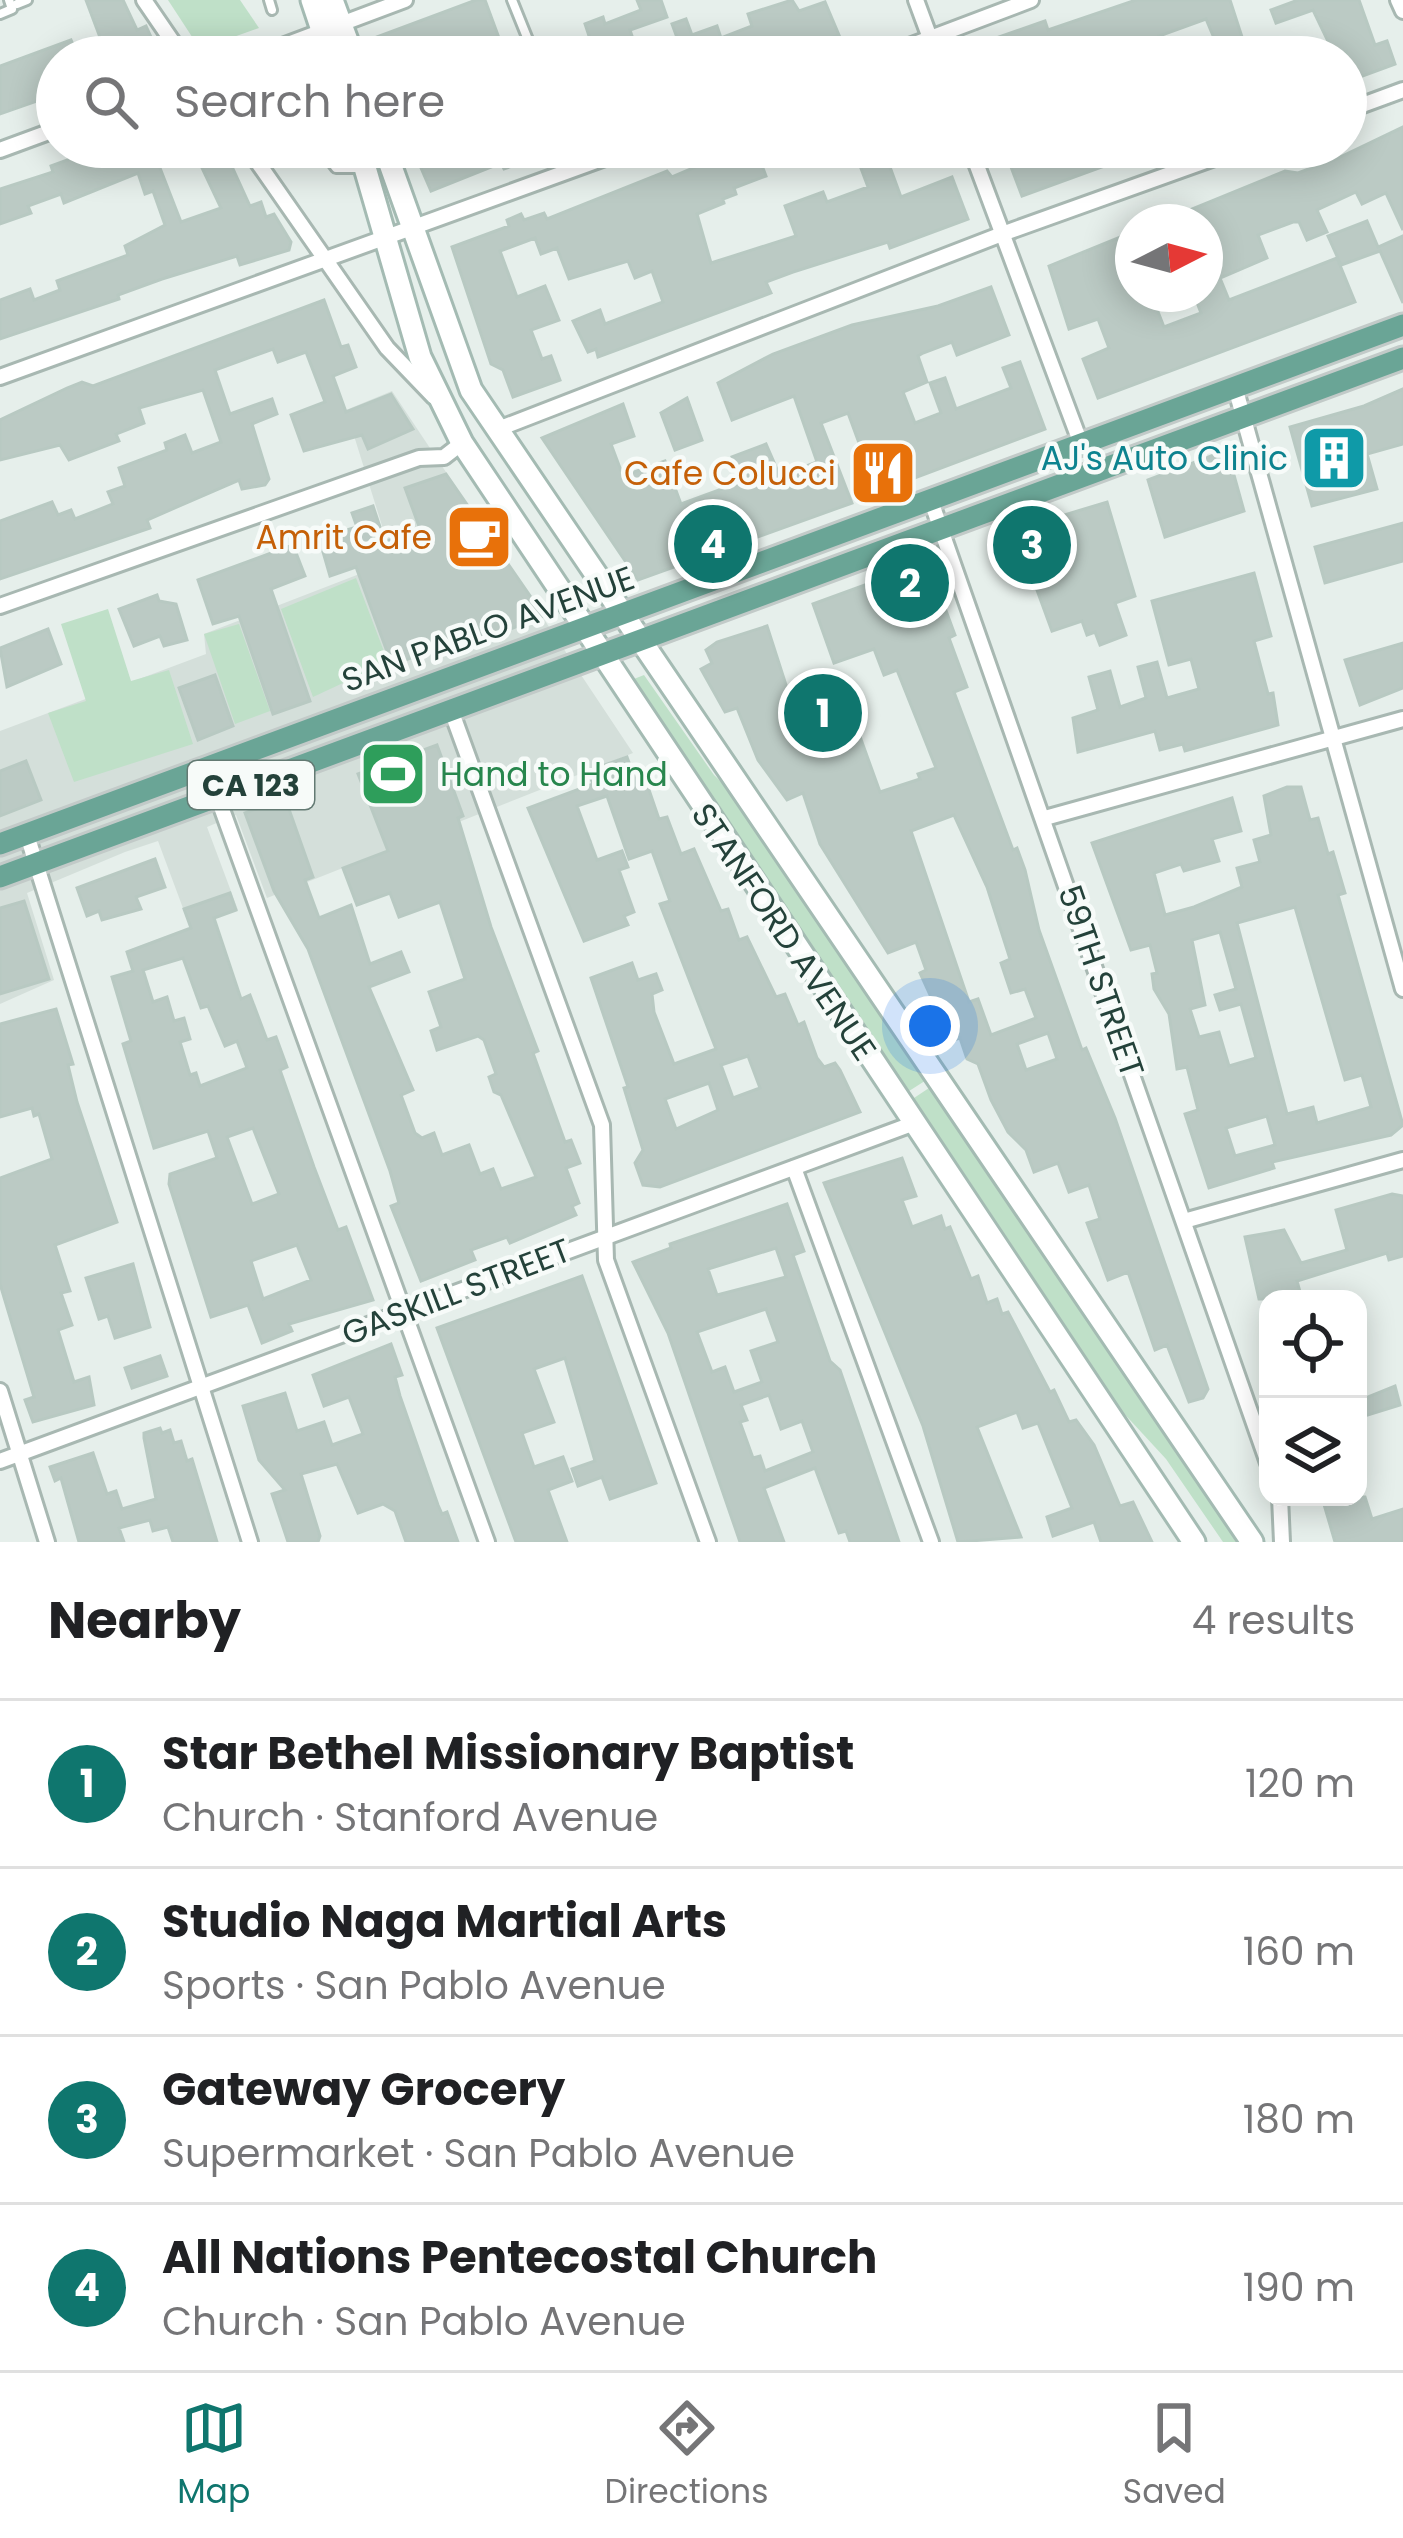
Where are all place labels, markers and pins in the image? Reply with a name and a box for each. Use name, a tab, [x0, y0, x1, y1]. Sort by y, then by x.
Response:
building icon: AJ's Auto Clinic	[1299, 423, 1369, 493]
place label: AJ's Auto Clinic	[1041, 435, 1288, 482]
restaurant icon: Cafe Colucci	[848, 438, 918, 508]
place label: Cafe Colucci	[624, 450, 836, 497]
pin: 4	[674, 499, 752, 589]
pin: 3	[993, 500, 1071, 590]
cafe icon: Amrit Cafe	[444, 502, 514, 572]
place label: Amrit Cafe	[255, 514, 432, 561]
pin: 2	[871, 538, 949, 628]
pin: 1	[784, 668, 862, 758]
sports icon: Hand to Hand	[358, 739, 428, 809]
place label: Hand to Hand	[440, 751, 668, 798]

